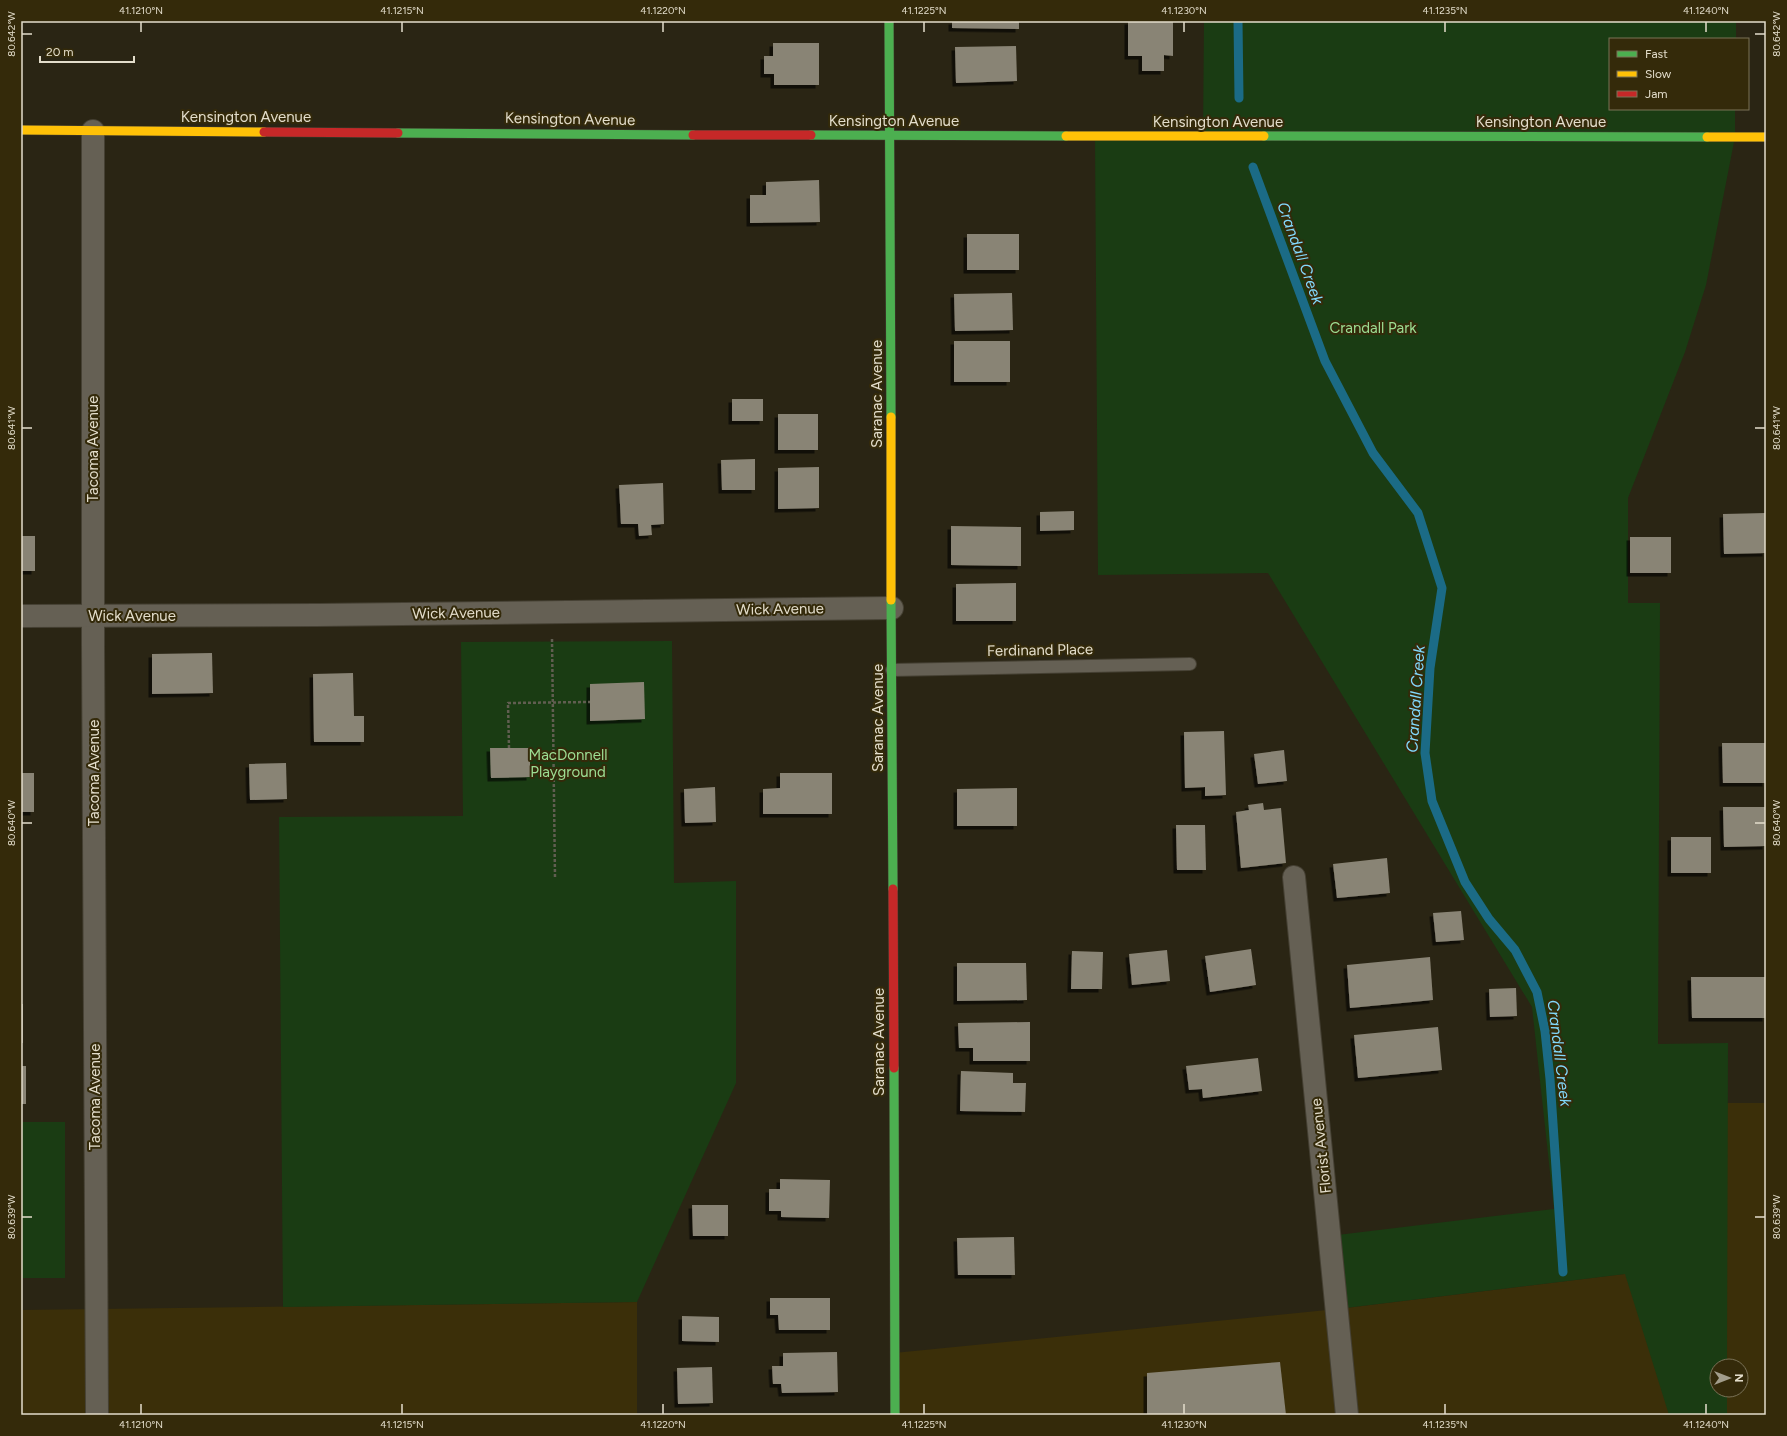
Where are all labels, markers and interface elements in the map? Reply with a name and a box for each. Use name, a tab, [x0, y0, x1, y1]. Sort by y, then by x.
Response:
text: 41.1210°N	[119, 4, 163, 17]
text: 41.1215°N	[380, 4, 424, 17]
text: 41.1220°N	[640, 4, 686, 17]
text: 41.1225°N	[902, 4, 946, 17]
text: 41.1230°N	[1161, 4, 1207, 17]
text: 41.1235°N	[1423, 4, 1467, 17]
text: 41.1240°N	[1683, 4, 1729, 17]
text: 80.642°W	[5, 11, 18, 57]
text: 80.642°W	[1770, 11, 1783, 57]
scale bar	[40, 38, 134, 64]
legend	[1609, 38, 1749, 110]
text: 20 m	[46, 45, 74, 59]
text: Fast	[1645, 47, 1668, 61]
text: Slow	[1645, 67, 1672, 81]
text: Jam	[1645, 87, 1668, 101]
street label: Kensington Avenue	[181, 108, 311, 126]
street label: Kensington Avenue	[505, 109, 635, 129]
street label: Kensington Avenue	[829, 112, 959, 130]
street label: Kensington Avenue	[1153, 113, 1283, 131]
street label: Kensington Avenue	[1476, 113, 1606, 131]
water label: Crandall Creek	[1273, 199, 1328, 308]
park label: Crandall Park	[1329, 319, 1417, 337]
street label: Saranac Avenue	[868, 340, 886, 448]
street label: Tacoma Avenue	[84, 396, 102, 502]
text: 80.641°W	[5, 406, 18, 450]
text: 80.641°W	[1770, 406, 1783, 450]
street label: Wick Avenue	[736, 599, 824, 619]
street label: Wick Avenue	[412, 603, 500, 623]
street label: Wick Avenue	[88, 607, 176, 625]
street label: Ferdinand Place	[987, 640, 1093, 660]
water label: Crandall Creek	[1402, 644, 1429, 753]
street label: Saranac Avenue	[869, 664, 887, 772]
street label: Tacoma Avenue	[85, 720, 103, 826]
park label: MacDonnell Playground	[528, 746, 608, 781]
text: 80.640°W	[5, 800, 18, 846]
text: 80.640°W	[1770, 800, 1783, 846]
street label: Saranac Avenue	[870, 988, 888, 1096]
water label: Crandall Creek	[1544, 999, 1576, 1109]
street label: Tacoma Avenue	[86, 1044, 104, 1150]
street label: Florist Avenue	[1307, 1097, 1335, 1195]
text: 80.639°W	[5, 1194, 18, 1239]
text: 80.639°W	[1770, 1194, 1783, 1239]
north arrow	[1709, 1358, 1749, 1398]
text: N	[1732, 1374, 1745, 1382]
text: 41.1210°N	[119, 1418, 163, 1431]
text: 41.1215°N	[380, 1418, 424, 1431]
text: 41.1220°N	[640, 1418, 686, 1431]
text: 41.1225°N	[902, 1418, 946, 1431]
text: 41.1230°N	[1161, 1418, 1207, 1431]
text: 41.1235°N	[1423, 1418, 1467, 1431]
text: 41.1240°N	[1683, 1418, 1729, 1431]

